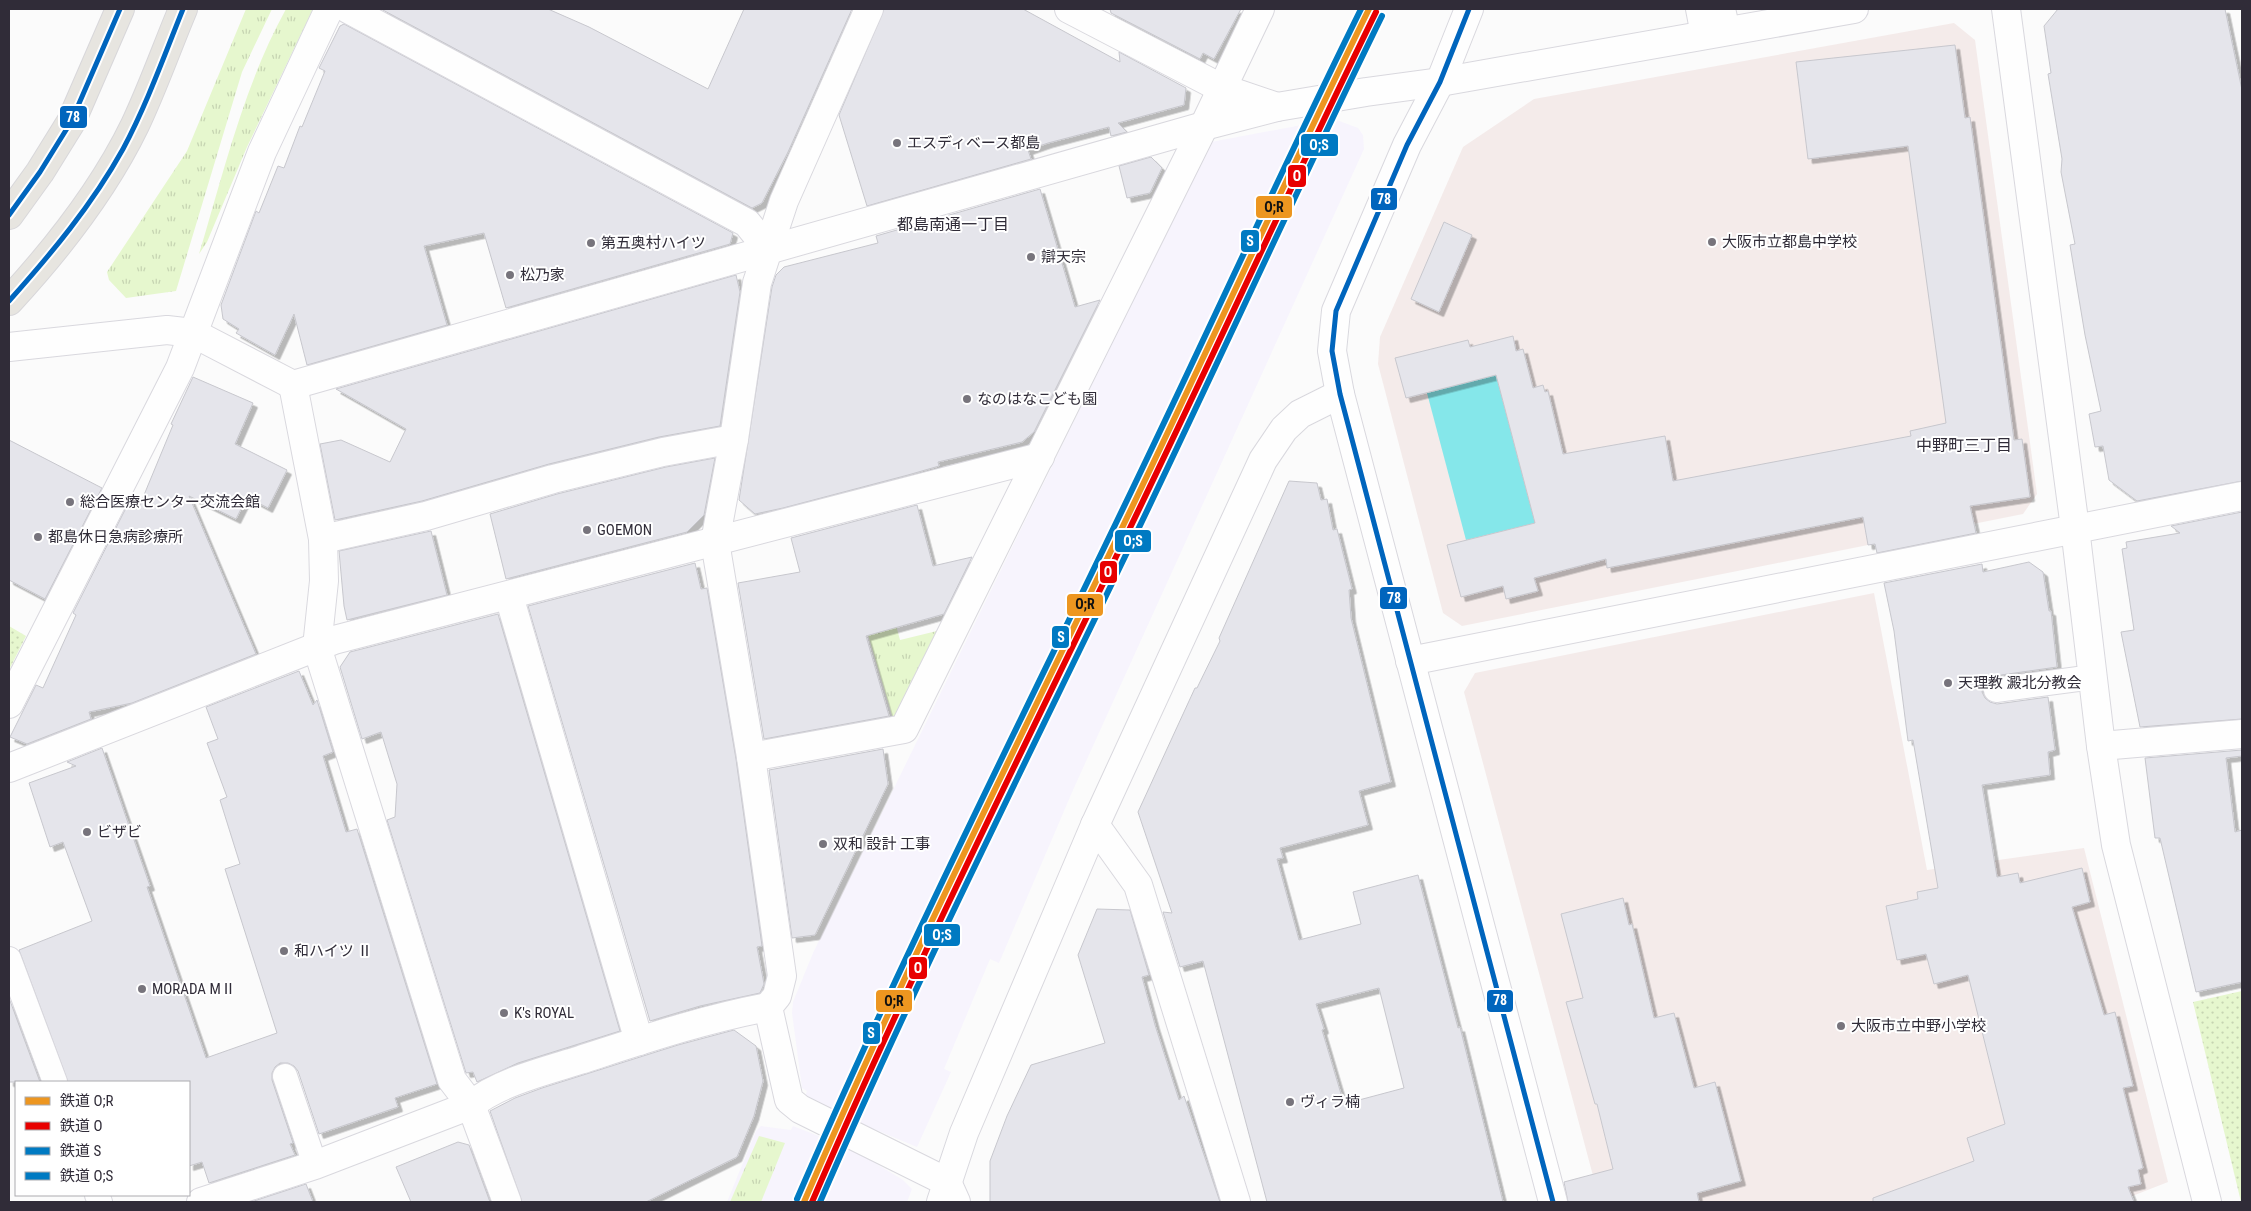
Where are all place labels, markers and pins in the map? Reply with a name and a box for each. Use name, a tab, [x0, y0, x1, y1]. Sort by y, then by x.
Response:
place label: エスディベース都島	[907, 134, 1040, 152]
marker: エスディベース都島	[891, 137, 903, 149]
place label: 大阪市立都島中学校	[1722, 233, 1857, 251]
place label: 第五奥村ハイツ	[601, 234, 706, 252]
marker: 大阪市立都島中学校	[1706, 236, 1718, 248]
marker: 第五奥村ハイツ	[585, 237, 597, 249]
place label: 辯天宗	[1041, 248, 1086, 266]
marker: 辯天宗	[1025, 251, 1037, 263]
place label: 松乃家	[520, 266, 565, 284]
marker: 松乃家	[504, 269, 516, 281]
place label: なのはなこども園	[977, 390, 1097, 408]
marker: なのはなこども園	[961, 393, 973, 405]
place label: 総合医療センター交流会館	[80, 493, 260, 511]
marker: 総合医療センター交流会館	[64, 496, 76, 508]
place label: GOEMON	[597, 521, 652, 539]
marker: GOEMON	[581, 524, 593, 536]
place label: 都島休日急病診療所	[48, 528, 183, 546]
marker: 都島休日急病診療所	[32, 531, 44, 543]
place label: 天理教 澱北分教会	[1958, 674, 2081, 692]
marker: 天理教 澱北分教会	[1942, 677, 1954, 689]
place label: ビザビ	[97, 823, 142, 841]
marker: ビザビ	[81, 826, 93, 838]
place label: 双和 設計 工事	[833, 835, 930, 853]
marker: 双和 設計 工事	[817, 838, 829, 850]
place label: 和ハイツ Ⅱ	[294, 942, 372, 960]
marker: 和ハイツ Ⅱ	[278, 945, 290, 957]
place label: MORADA MⅡ	[152, 980, 236, 998]
marker: MORADA MⅡ	[136, 983, 148, 995]
place label: K's ROYAL	[514, 1004, 574, 1022]
marker: K's ROYAL	[498, 1007, 510, 1019]
place label: 大阪市立中野小学校	[1851, 1017, 1986, 1035]
marker: 大阪市立中野小学校	[1835, 1020, 1847, 1032]
place label: ヴィラ楠	[1300, 1093, 1360, 1111]
marker: ヴィラ楠	[1284, 1096, 1296, 1108]

